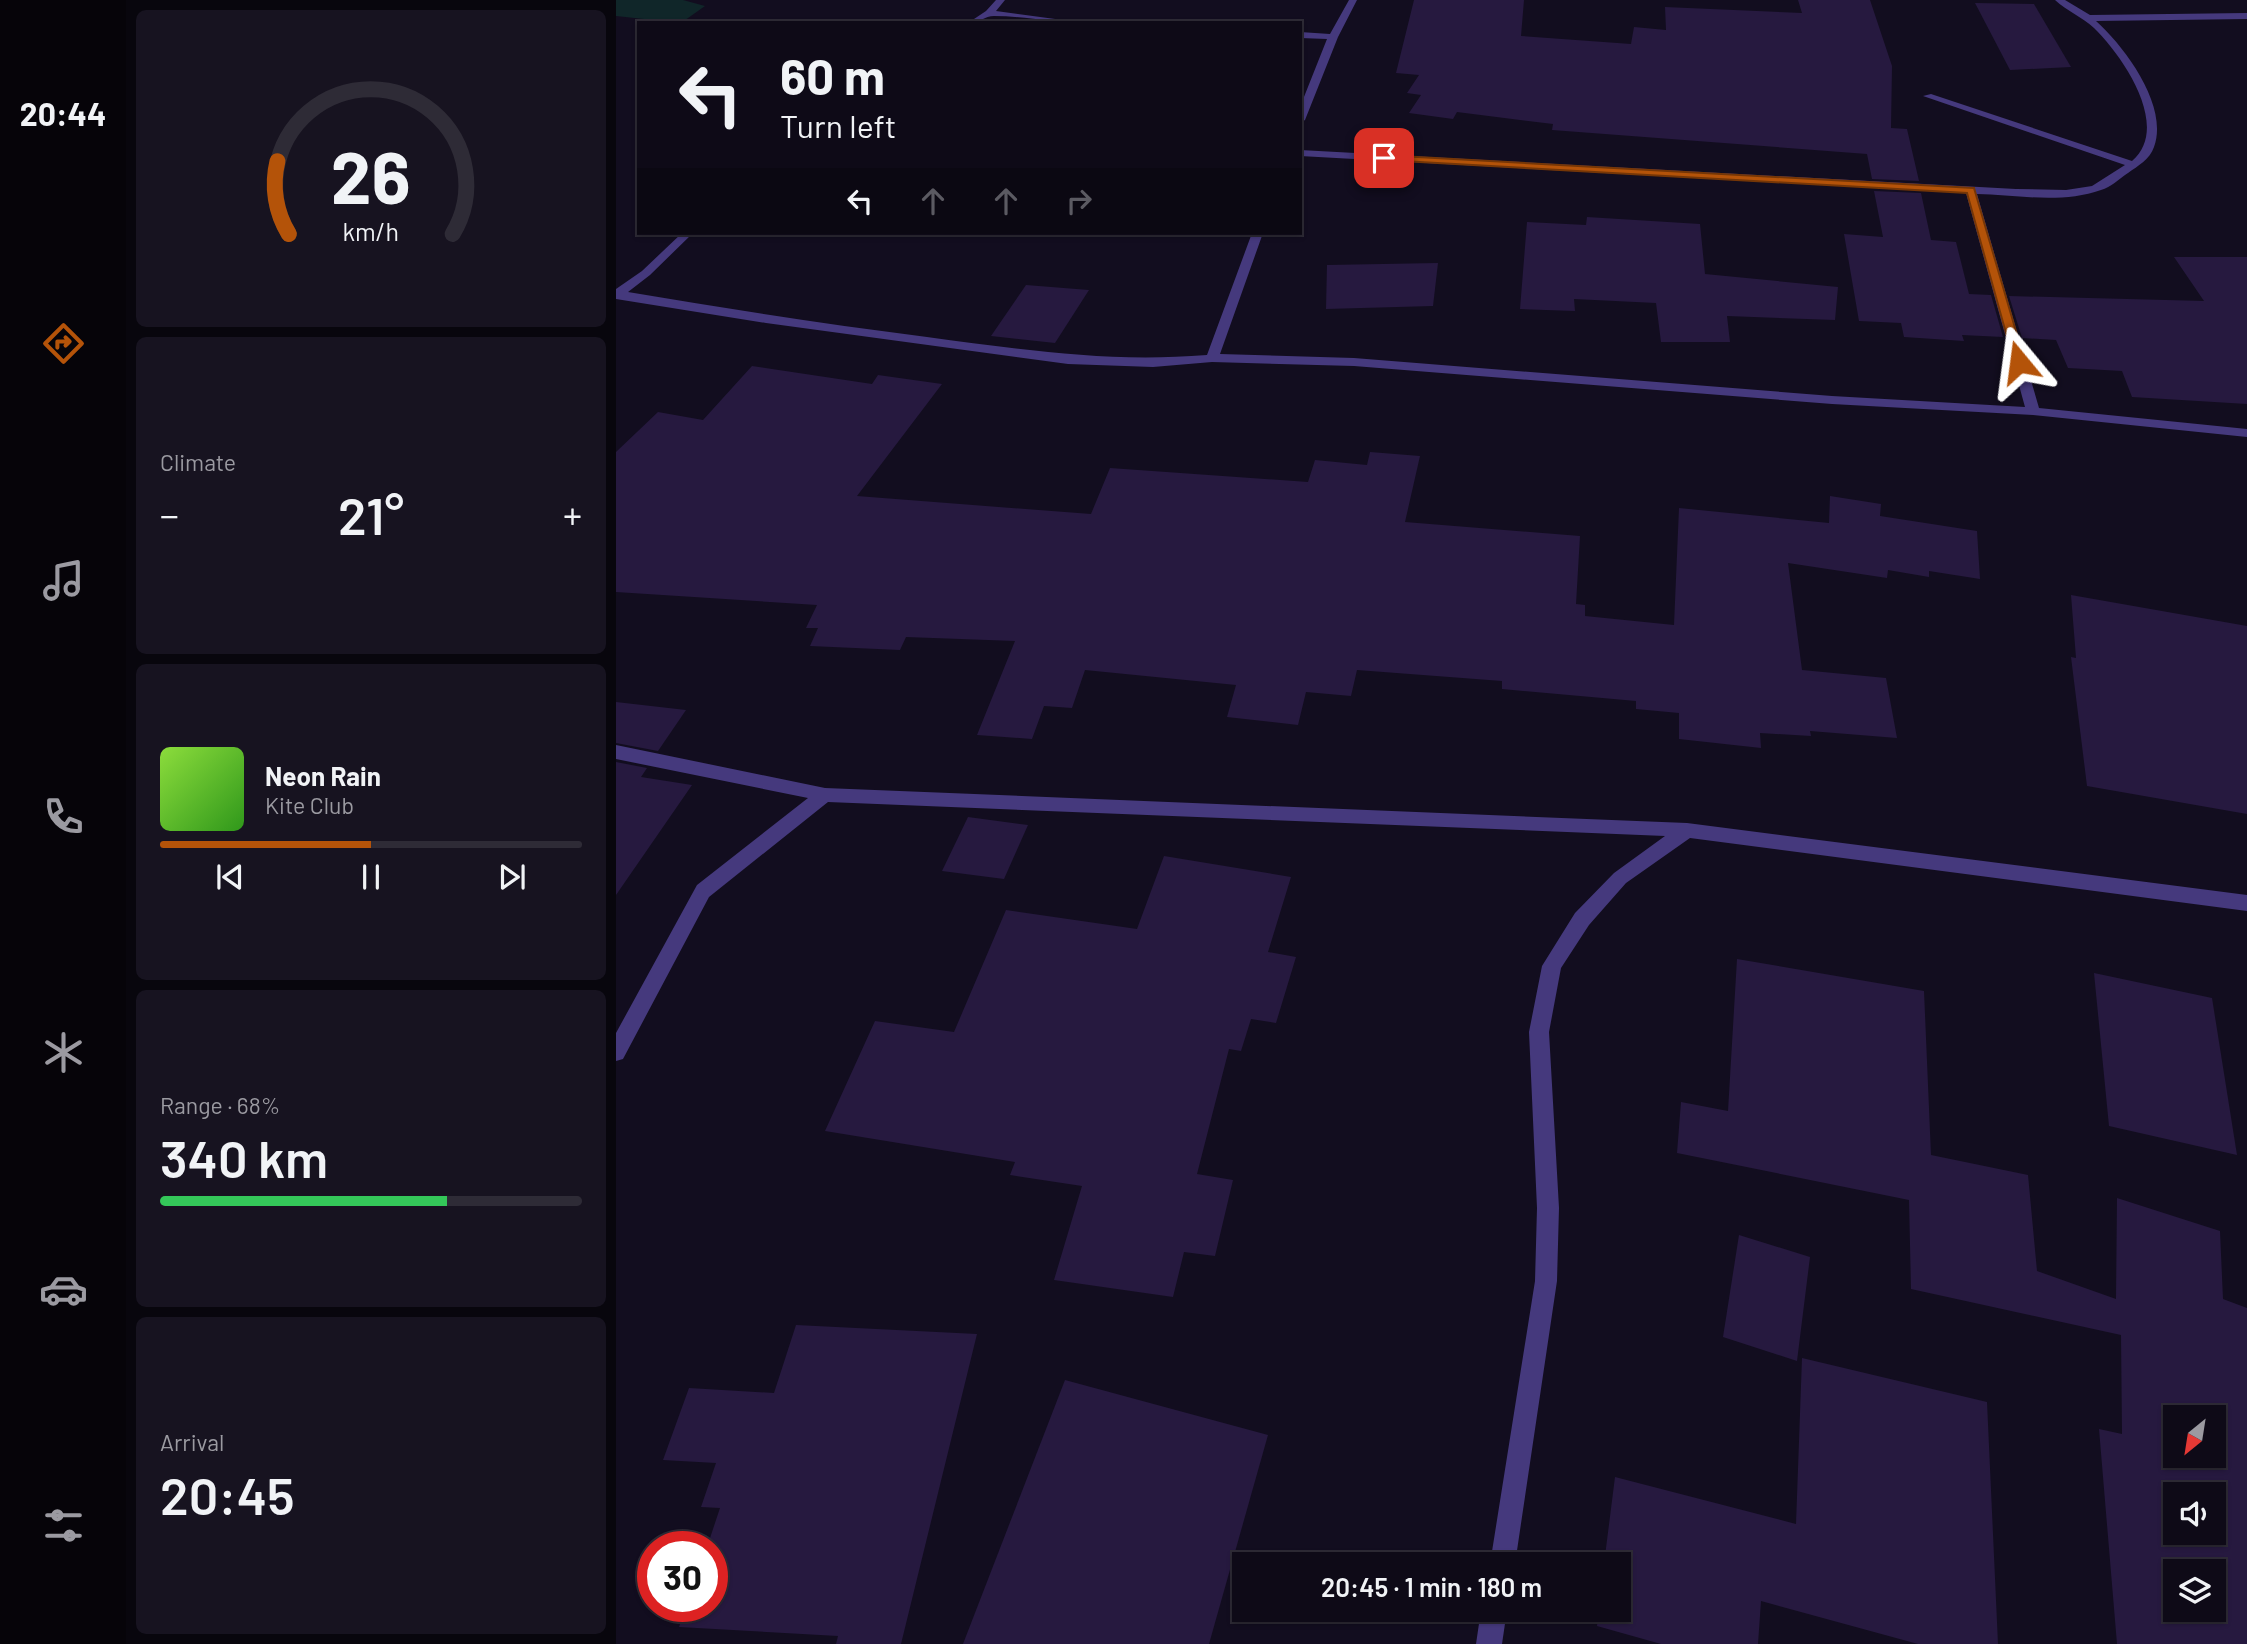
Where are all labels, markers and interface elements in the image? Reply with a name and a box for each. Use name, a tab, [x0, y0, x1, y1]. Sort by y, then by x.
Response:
text: 60 m	[780, 46, 885, 105]
icon: left	[665, 49, 756, 140]
text: 20:44	[20, 94, 106, 132]
text: Turn left	[780, 106, 897, 144]
pin	[1354, 128, 1414, 188]
text: 26	[331, 132, 411, 220]
icon: arrive	[1365, 139, 1403, 177]
icon: left	[841, 182, 879, 220]
icon: ahead	[914, 182, 952, 220]
icon: ahead	[987, 182, 1025, 220]
icon: right	[1060, 182, 1098, 220]
text: km/h	[343, 216, 399, 246]
icon: directions	[39, 319, 88, 368]
position arrow	[1982, 325, 2056, 399]
text: Climate	[160, 448, 236, 476]
text: 21°	[338, 483, 404, 545]
text: −	[160, 491, 179, 537]
text: +	[563, 491, 582, 537]
icon: music	[39, 556, 88, 605]
text: Neon Rain	[265, 760, 381, 791]
text: Kite Club	[265, 791, 354, 819]
icon: phone	[39, 792, 88, 841]
icon: previous	[211, 858, 249, 896]
icon: pause	[352, 858, 390, 896]
icon: next	[493, 858, 531, 896]
icon: climate	[39, 1028, 88, 1077]
text: Range · 68%	[160, 1091, 280, 1119]
text: 340 km	[160, 1126, 328, 1188]
icon: car	[39, 1265, 88, 1314]
north arrow	[2163, 1405, 2226, 1468]
map controls	[2163, 1405, 2226, 1622]
text: Arrival	[160, 1428, 224, 1456]
text: 20:45	[160, 1463, 295, 1525]
button: sound	[2163, 1482, 2226, 1545]
icon: filters	[39, 1501, 88, 1550]
speed limit sign: 30	[637, 1531, 728, 1622]
button: layers	[2163, 1559, 2226, 1622]
text: 20:45 · 1 min · 180 m	[1321, 1571, 1542, 1602]

